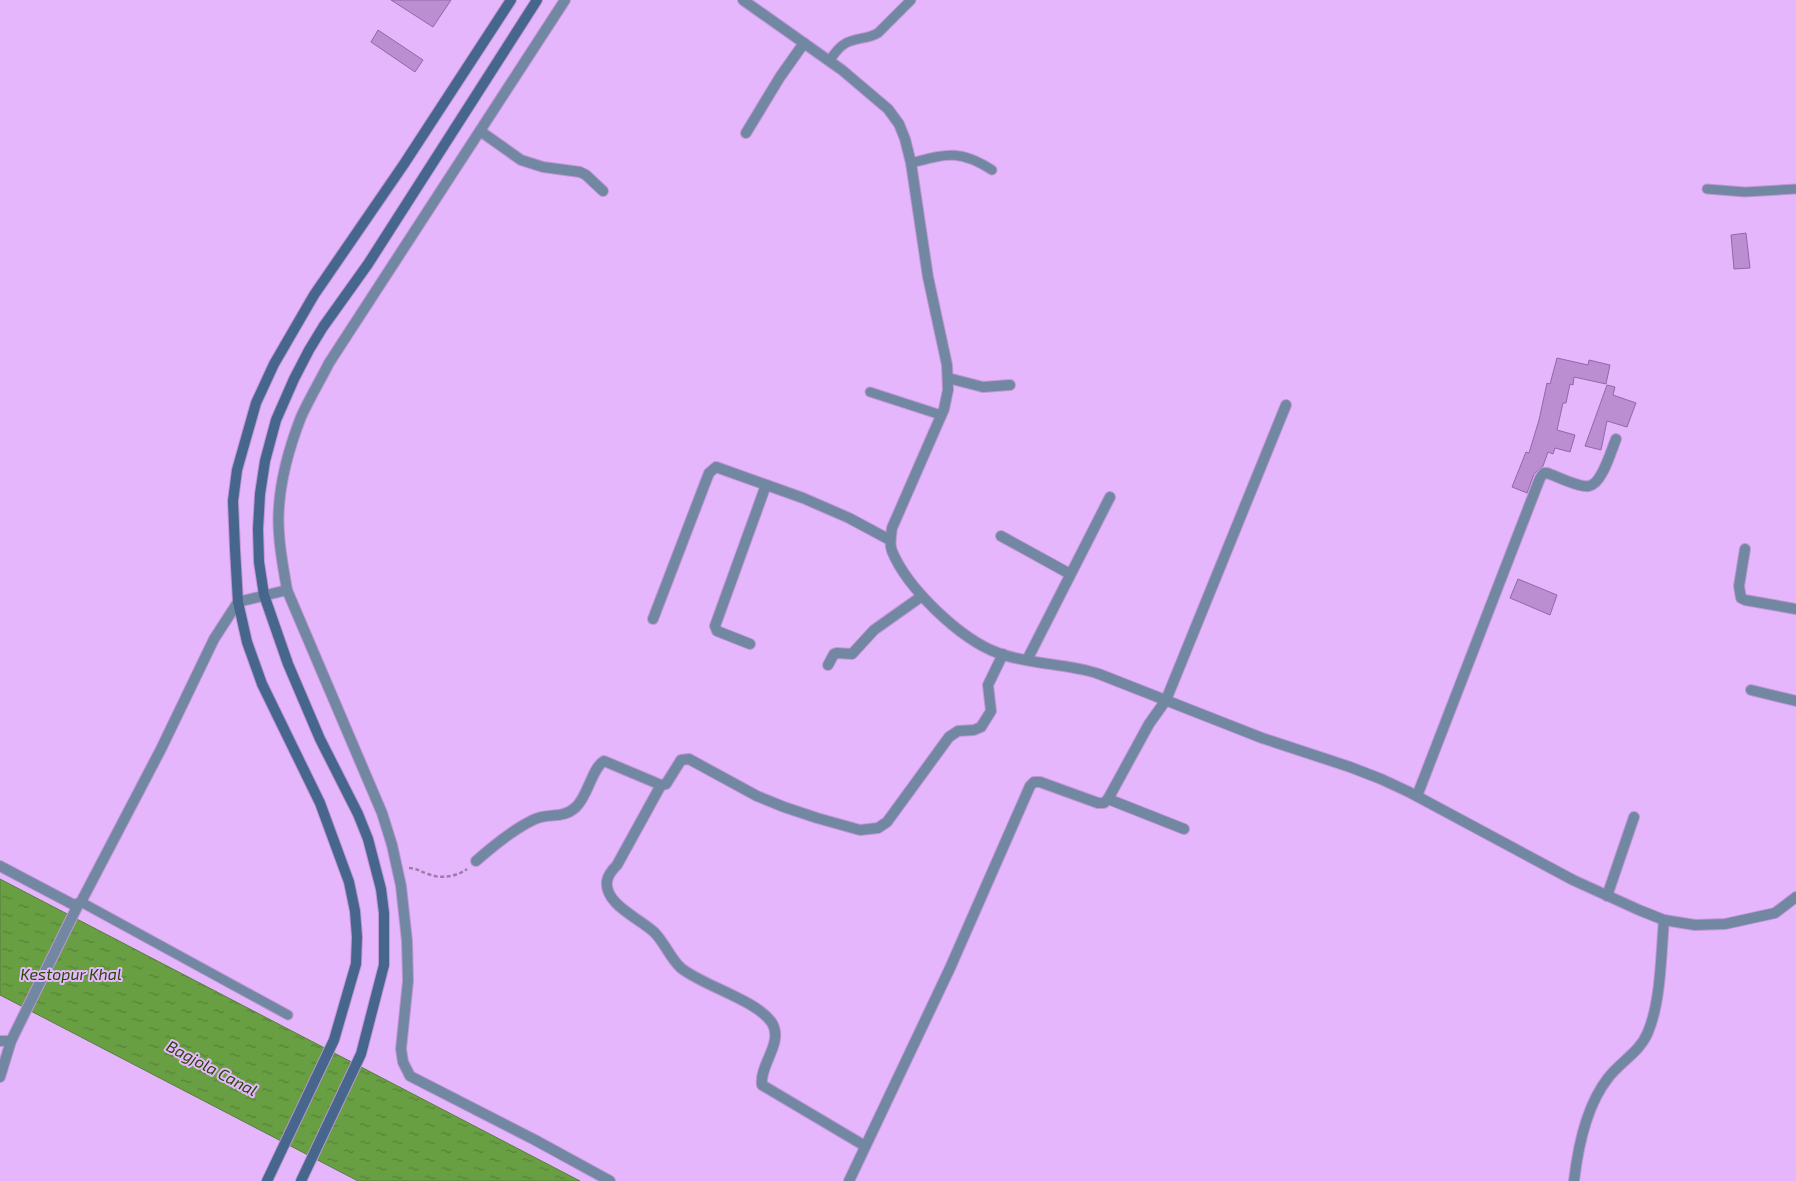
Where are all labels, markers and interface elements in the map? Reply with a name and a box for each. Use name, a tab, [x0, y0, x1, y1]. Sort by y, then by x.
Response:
water label: Kestopur Khal	[20, 964, 122, 983]
water label: Bagjola Canal	[163, 1036, 261, 1100]

